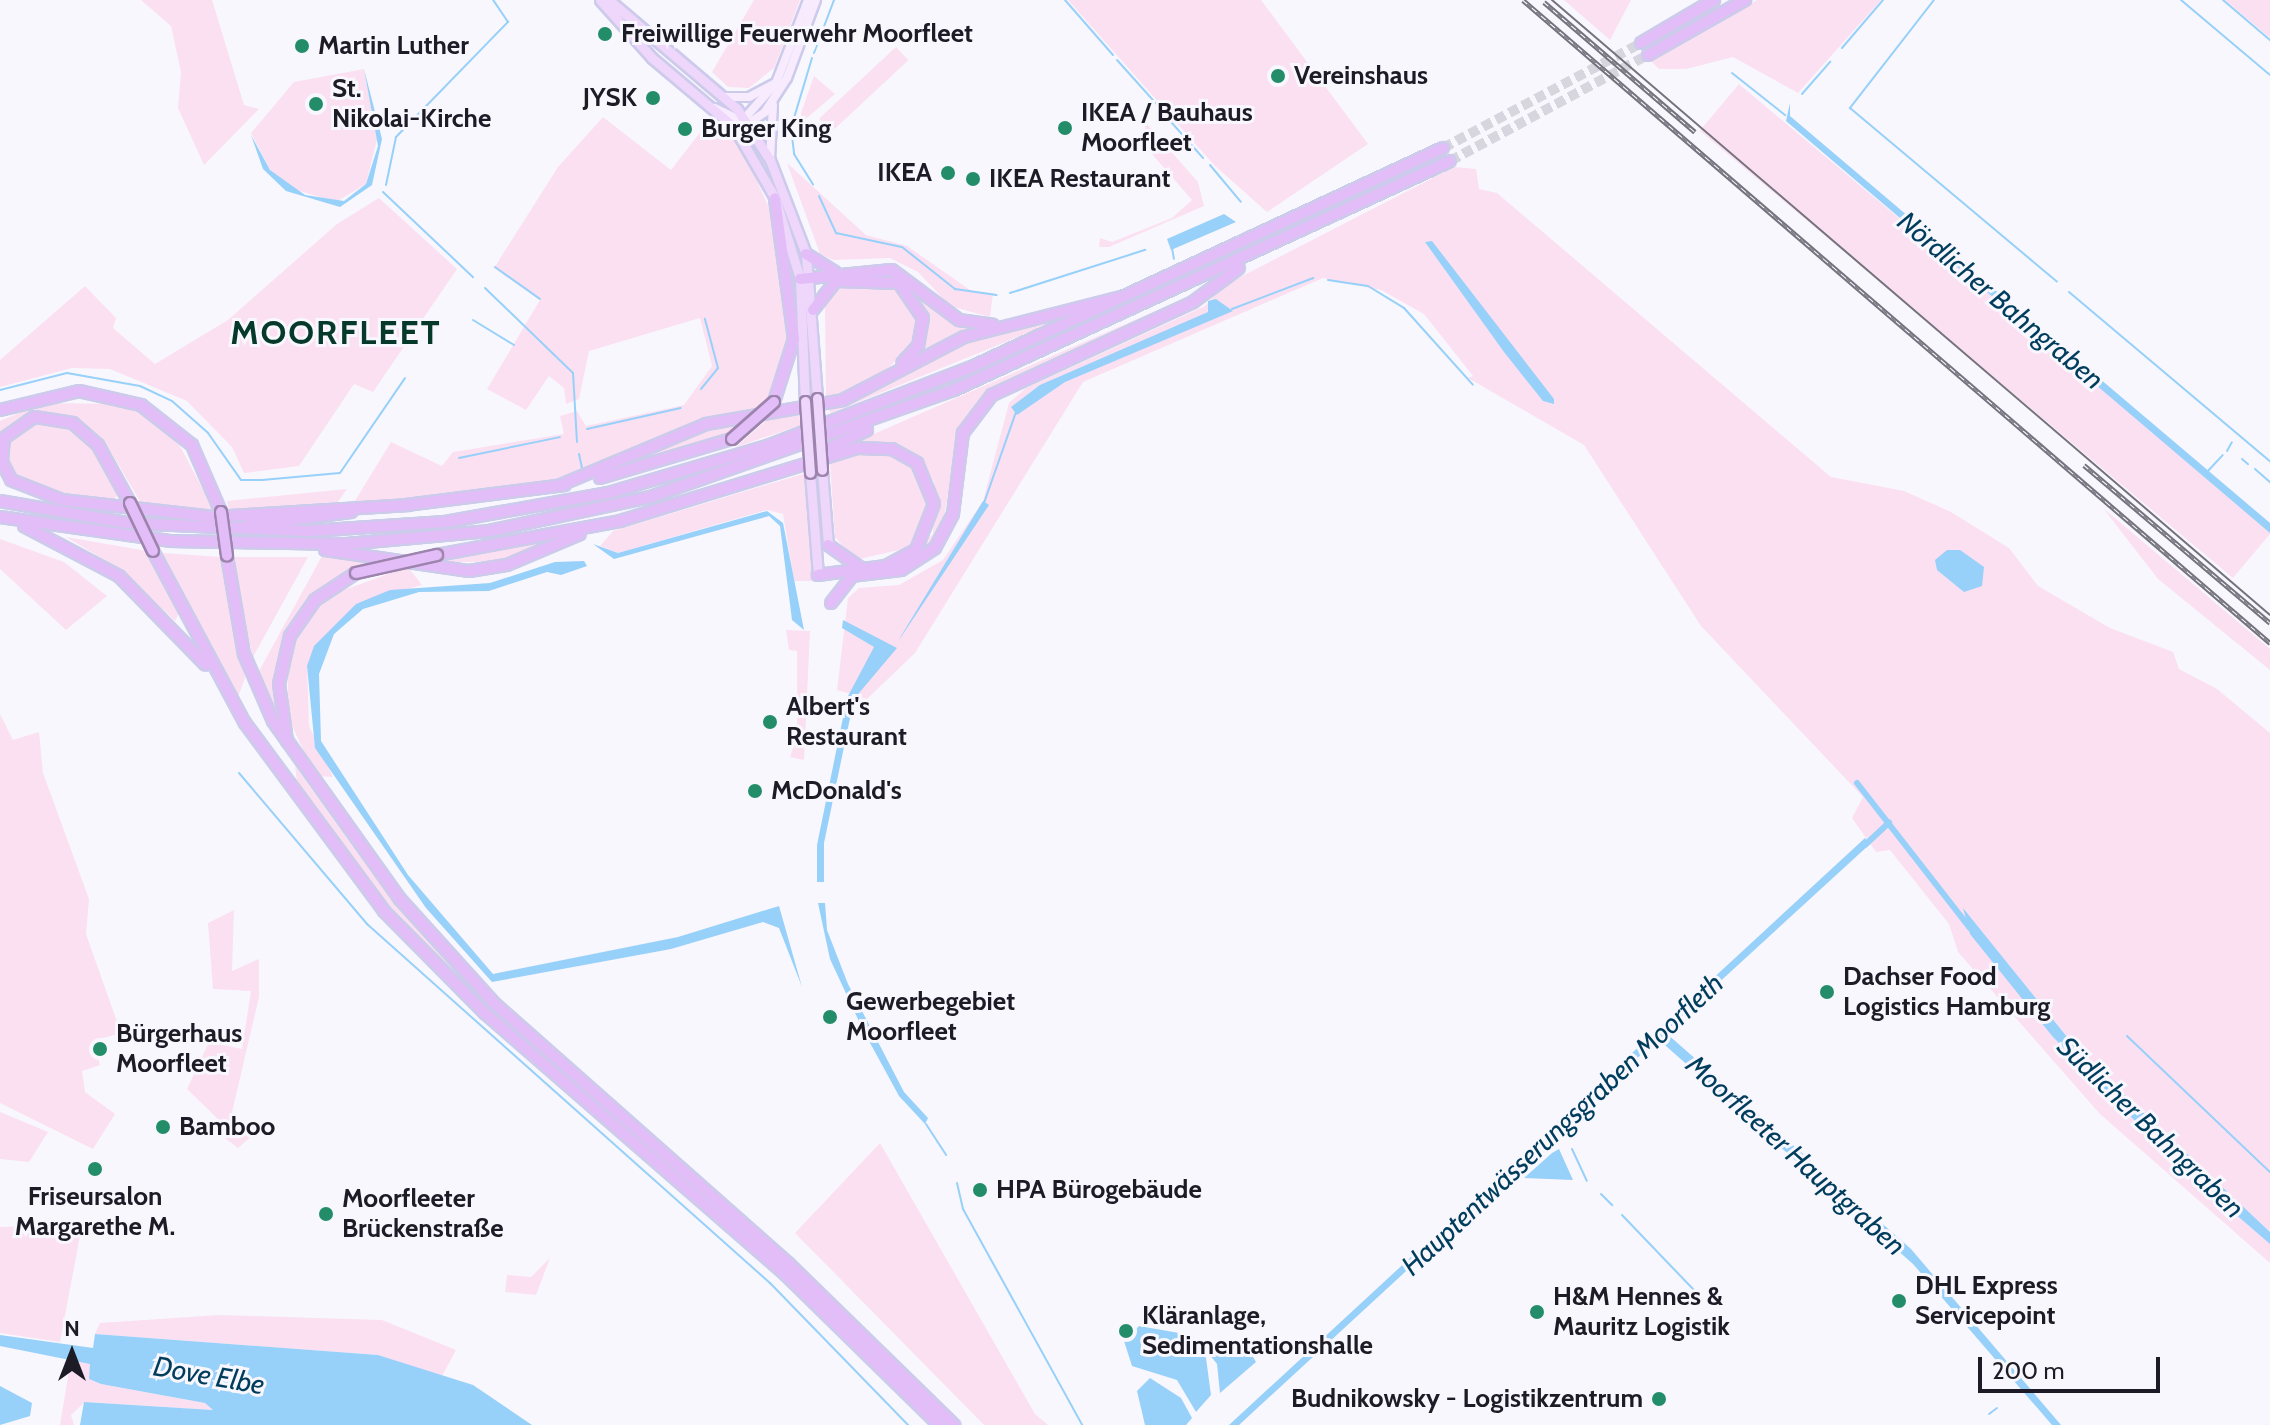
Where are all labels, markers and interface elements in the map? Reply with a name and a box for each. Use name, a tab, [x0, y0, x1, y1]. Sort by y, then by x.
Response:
place label: Freiwillige Feuerwehr Moorfleet	[621, 18, 973, 50]
marker: Freiwillige Feuerwehr Moorfleet	[596, 25, 614, 43]
place label: Martin Luther	[318, 30, 469, 62]
marker: Martin Luther	[293, 37, 311, 55]
place label: Vereinshaus	[1294, 60, 1428, 92]
marker: Vereinshaus	[1269, 67, 1287, 85]
place label: St. Nikolai-Kirche	[332, 73, 491, 134]
place label: JYSK	[583, 82, 637, 114]
marker: JYSK	[644, 89, 662, 107]
marker: St. Nikolai-Kirche	[307, 95, 325, 113]
place label: IKEA / Bauhaus Moorfleet	[1081, 97, 1253, 158]
place label: Burger King	[701, 113, 831, 145]
marker: IKEA / Bauhaus Moorfleet	[1056, 119, 1074, 137]
marker: Burger King	[676, 120, 694, 138]
place label: IKEA	[877, 157, 932, 189]
place label: IKEA Restaurant	[989, 163, 1170, 195]
marker: IKEA	[939, 164, 957, 182]
marker: IKEA Restaurant	[964, 170, 982, 188]
water label: Nördlicher Bahngraben	[1891, 204, 2111, 396]
district label: MOORFLEET	[230, 313, 442, 353]
place label: Albert's Restaurant	[786, 691, 907, 752]
marker: Albert's Restaurant	[761, 713, 779, 731]
place label: McDonald's	[771, 775, 902, 807]
marker: McDonald's	[746, 782, 764, 800]
place label: Dachser Food Logistics Hamburg	[1843, 961, 2050, 1022]
water label: Hauptentwässerungsgraben Moorfleth	[1394, 966, 1730, 1282]
marker: Dachser Food Logistics Hamburg	[1818, 983, 1836, 1001]
place label: Gewerbegebiet Moorfleet	[846, 986, 1015, 1048]
marker: Gewerbegebiet Moorfleet	[821, 1008, 839, 1026]
place label: Bürgerhaus Moorfleet	[116, 1018, 242, 1080]
water label: Südlicher Bahngraben	[2051, 1029, 2251, 1225]
marker: Bürgerhaus Moorfleet	[91, 1040, 109, 1058]
water label: Moorfleeter Hauptgraben	[1680, 1048, 1912, 1262]
place label: Bamboo	[179, 1111, 275, 1143]
marker: Bamboo	[154, 1118, 172, 1136]
marker: Friseursalon Margarethe M.	[86, 1160, 104, 1178]
place label: HPA Bürogebäude	[996, 1174, 1202, 1206]
place label: Friseursalon Margarethe M.	[15, 1181, 175, 1242]
marker: HPA Bürogebäude	[971, 1181, 989, 1199]
place label: Moorfleeter Brückenstraße	[342, 1183, 504, 1244]
marker: Moorfleeter Brückenstraße	[317, 1205, 335, 1223]
place label: DHL Express Servicepoint	[1915, 1270, 2058, 1332]
place label: H&M Hennes & Mauritz Logistik	[1553, 1281, 1730, 1342]
marker: DHL Express Servicepoint	[1890, 1292, 1908, 1310]
place label: Kläranlage, Sedimentationshalle	[1142, 1300, 1373, 1362]
marker: H&M Hennes & Mauritz Logistik	[1528, 1303, 1546, 1321]
north arrow	[32, 1313, 112, 1393]
text: N	[64, 1315, 80, 1342]
marker: Kläranlage, Sedimentationshalle	[1117, 1322, 1135, 1340]
scale bar	[1982, 1341, 2164, 1391]
water label: Dove Elbe	[151, 1349, 267, 1401]
text: 200 m	[1992, 1356, 2065, 1385]
place label: Budnikowsky - Logistikzentrum	[1291, 1383, 1643, 1415]
marker: Budnikowsky - Logistikzentrum	[1650, 1390, 1668, 1408]

